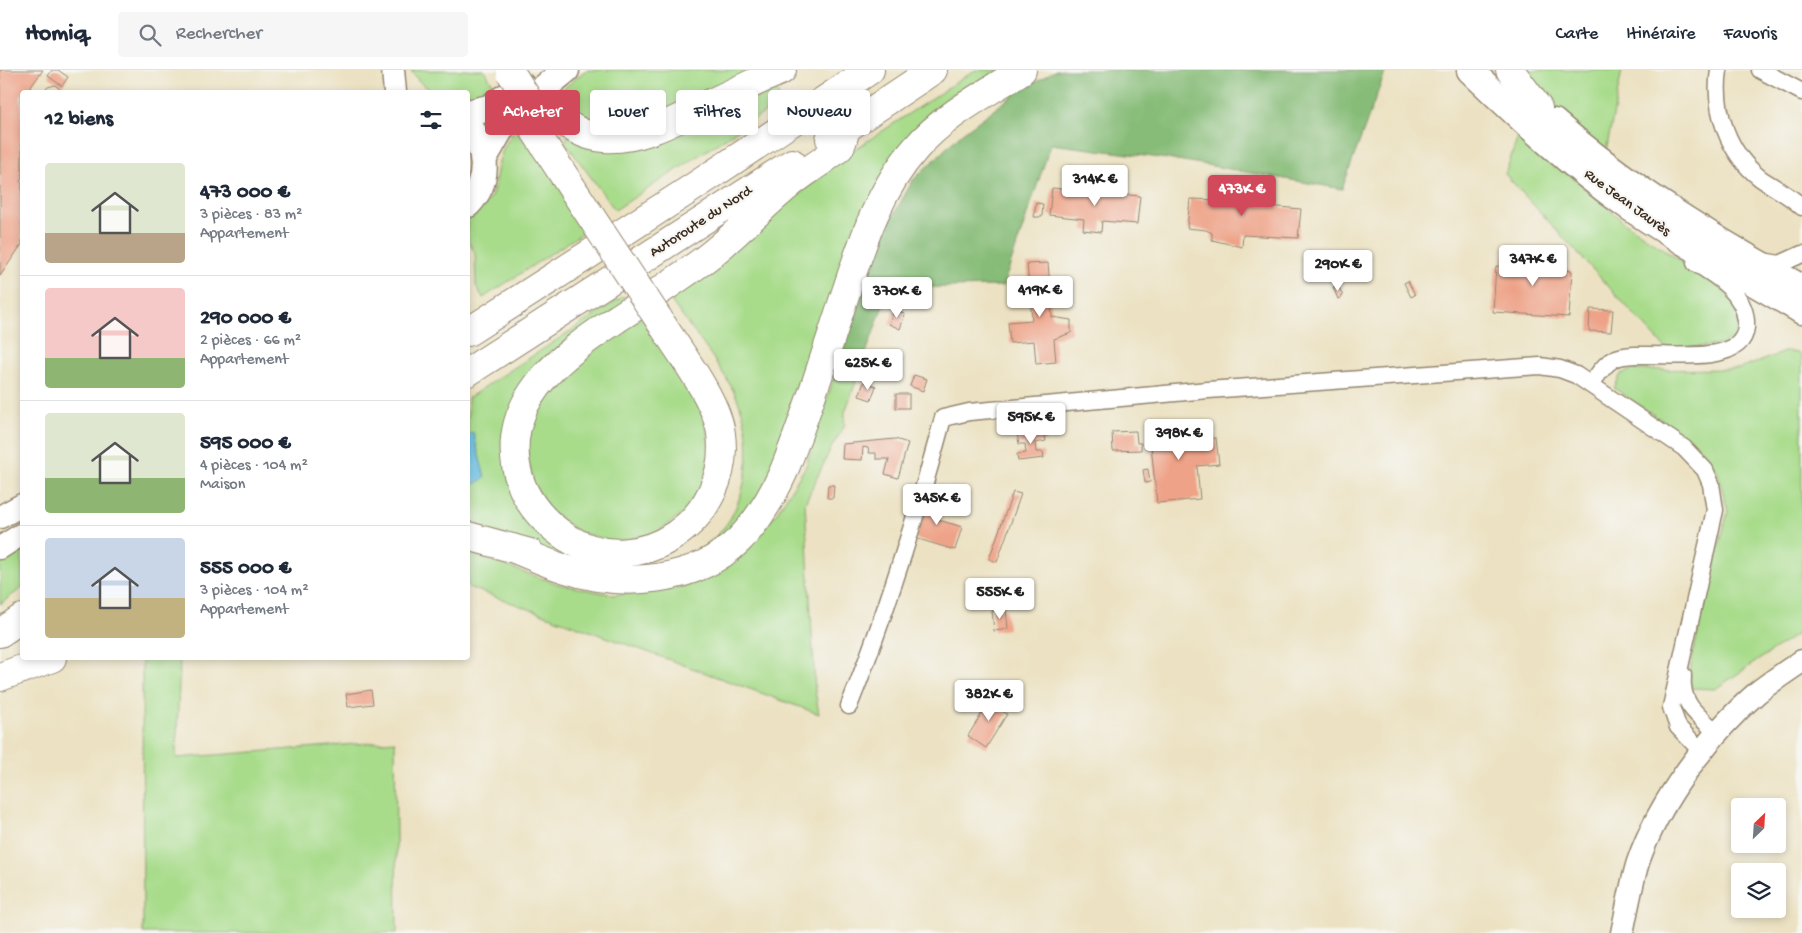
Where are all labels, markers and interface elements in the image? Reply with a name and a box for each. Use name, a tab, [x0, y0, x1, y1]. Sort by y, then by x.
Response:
search box	[118, 12, 468, 57]
text: Homiq	[25, 20, 88, 49]
icon: search	[136, 21, 164, 49]
text: Rechercher	[176, 23, 262, 46]
text: Carte	[1555, 24, 1598, 45]
text: Itinéraire	[1626, 24, 1696, 45]
text: Favoris	[1724, 24, 1777, 45]
chip: Acheter	[485, 90, 580, 135]
chip: Louer	[590, 90, 666, 135]
chip: Filtres	[676, 90, 758, 135]
chip: Nouveau	[768, 90, 870, 135]
icon: filters	[417, 106, 445, 134]
text: 12 biens	[45, 108, 113, 133]
pin: 314K €	[1054, 164, 1136, 207]
street label: Rue Jean Jaurès	[1580, 166, 1674, 241]
text: 314K €	[1073, 171, 1117, 190]
pin: 473K €	[1201, 174, 1283, 217]
text: 473 000 €	[200, 181, 290, 206]
text: 473K €	[1219, 181, 1265, 200]
street label: Autoroute du Nord	[646, 182, 757, 262]
icon: home	[85, 183, 145, 243]
text: 3 pièces · 83 m²	[200, 206, 302, 225]
text: Appartement	[200, 225, 288, 244]
pin: 347K €	[1492, 244, 1574, 287]
pin: 290K €	[1297, 250, 1379, 292]
text: 347K €	[1510, 251, 1556, 270]
text: 290K €	[1314, 256, 1362, 275]
pin: 370K €	[856, 276, 938, 319]
pin: 419K €	[999, 276, 1081, 318]
text: 419K €	[1018, 282, 1062, 301]
text: 370K €	[873, 283, 921, 302]
text: 290 000 €	[200, 307, 291, 332]
icon: home	[85, 308, 145, 368]
text: 2 pièces · 66 m²	[200, 332, 301, 351]
pin: 625K €	[827, 348, 909, 391]
text: Appartement	[200, 351, 288, 370]
text: 625K €	[845, 355, 891, 374]
pin: 595K €	[990, 402, 1072, 445]
text: 595K €	[1008, 409, 1054, 428]
pin: 398K €	[1138, 418, 1220, 461]
text: 398K €	[1155, 425, 1203, 444]
text: 595 000 €	[200, 432, 291, 457]
icon: home	[85, 433, 145, 493]
text: 4 pièces · 104 m²	[200, 457, 308, 476]
text: Maison	[200, 476, 245, 495]
pin: 345K €	[896, 484, 978, 526]
text: 345K €	[914, 490, 960, 509]
text: 555 000 €	[200, 557, 291, 582]
icon: home	[85, 558, 145, 618]
pin: 555K €	[959, 578, 1041, 620]
text: 3 pièces · 104 m²	[200, 582, 308, 601]
text: 555K €	[976, 584, 1024, 603]
text: Appartement	[200, 601, 288, 620]
pin: 382K €	[948, 680, 1030, 722]
text: 382K €	[965, 686, 1013, 705]
north arrow	[1731, 798, 1786, 852]
map controls	[1731, 798, 1786, 918]
button: layers	[1731, 863, 1786, 918]

